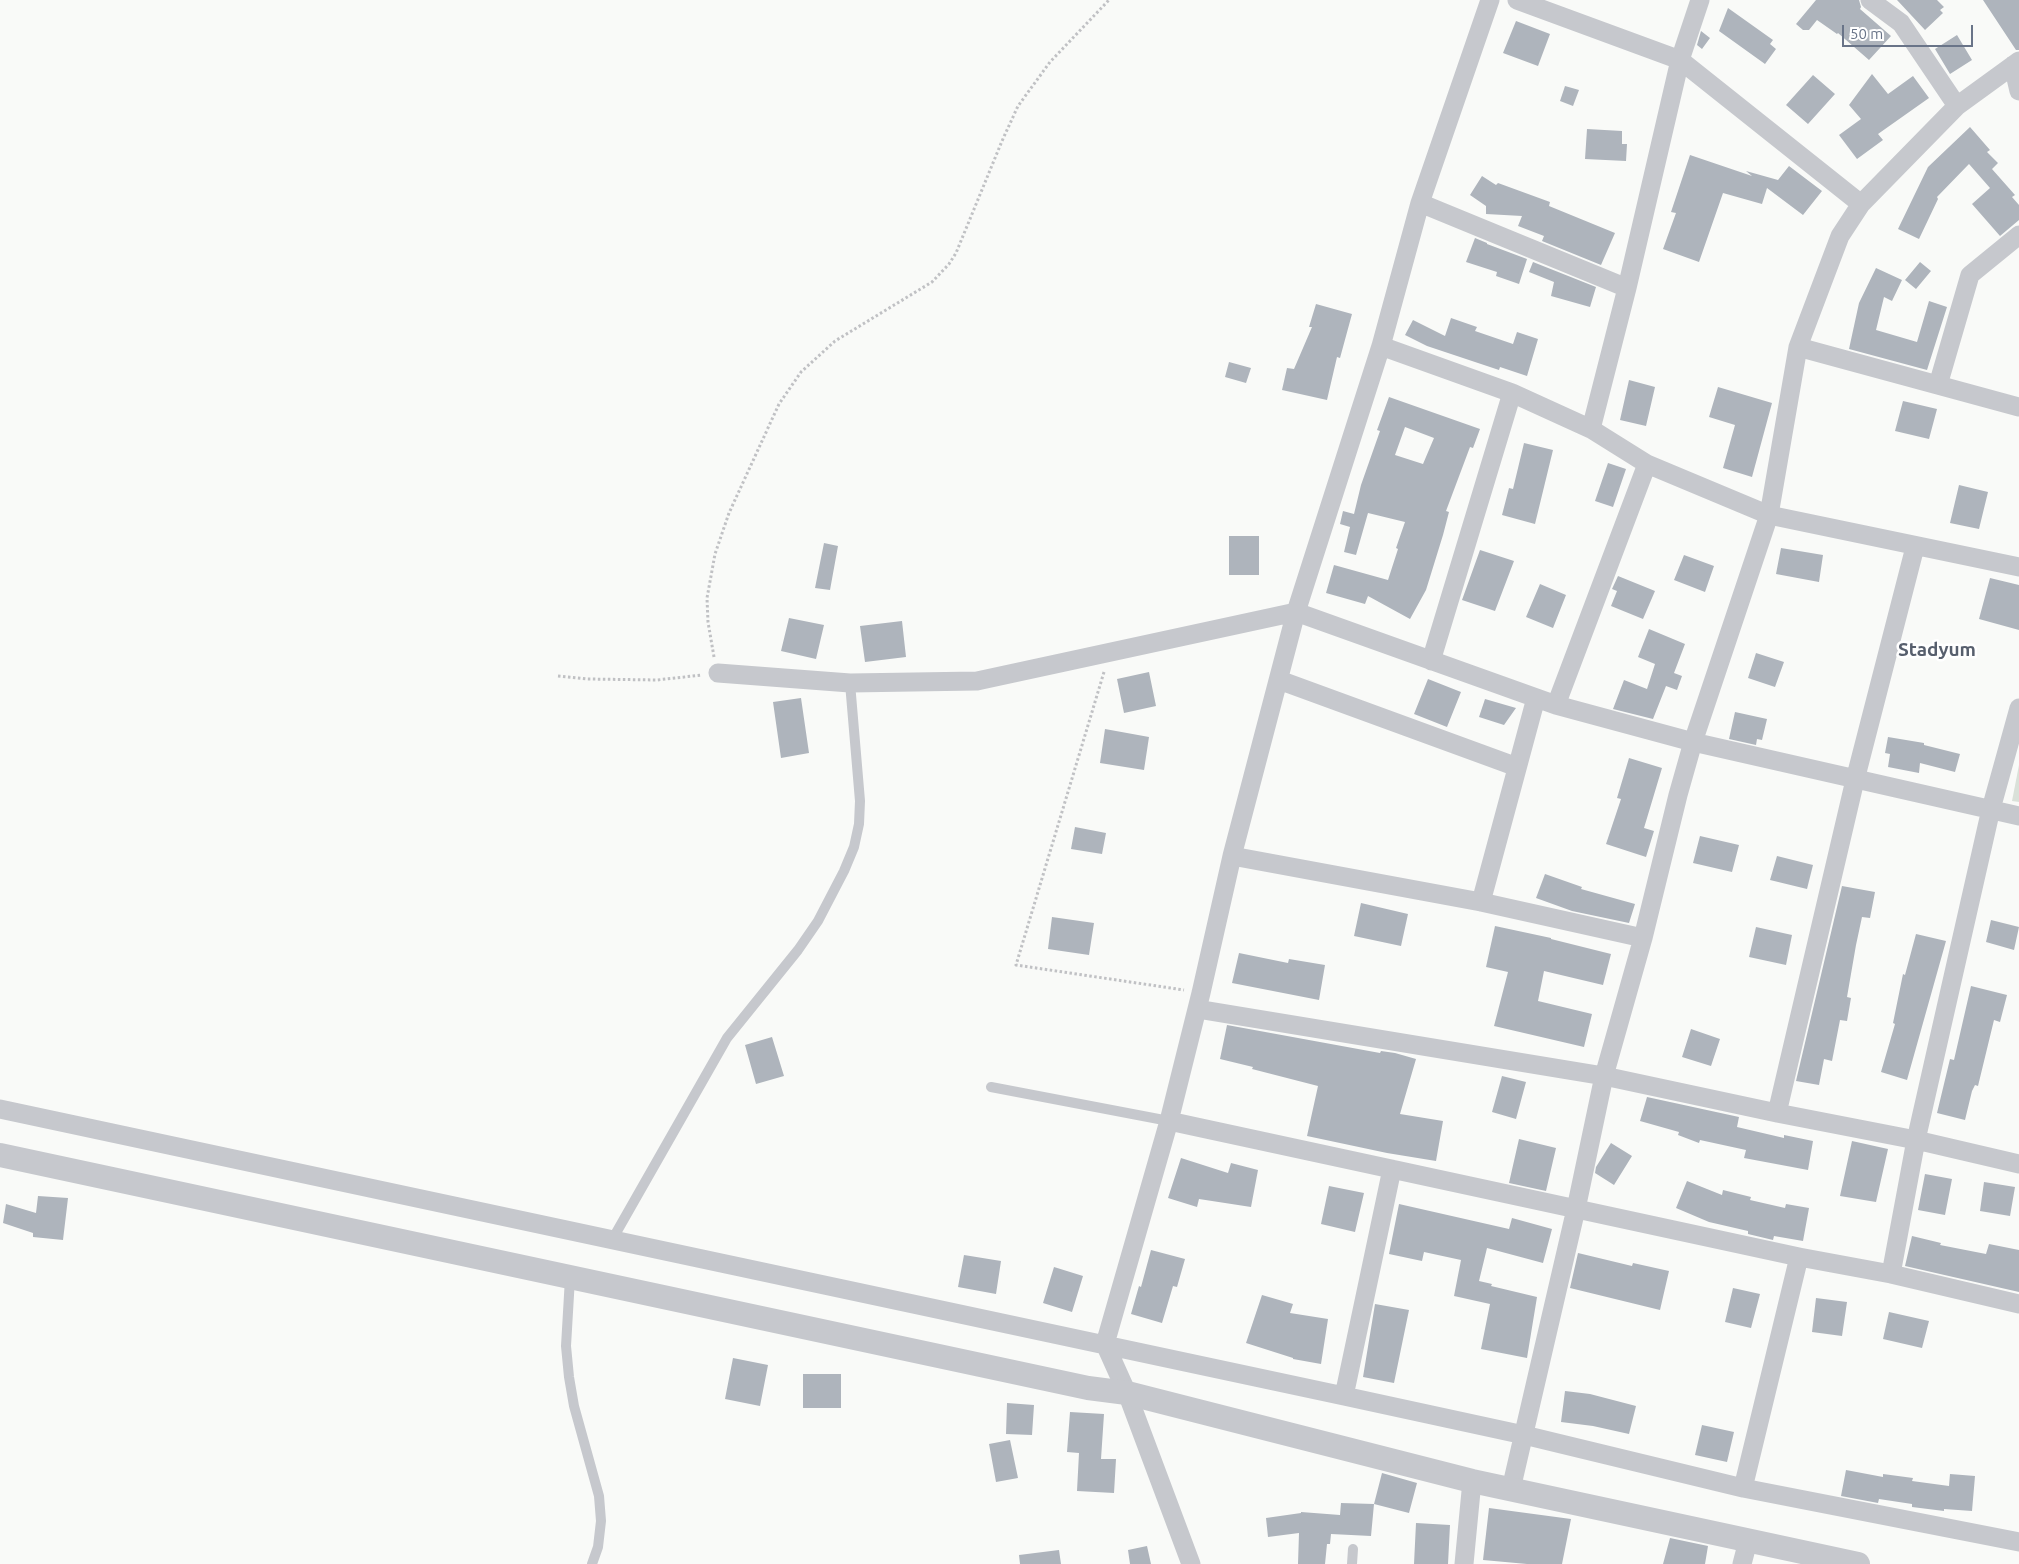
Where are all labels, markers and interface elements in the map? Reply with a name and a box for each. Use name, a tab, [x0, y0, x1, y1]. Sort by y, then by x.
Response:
scale bar	[1844, 15, 1975, 47]
text: 50 m	[1850, 25, 1883, 42]
district label: Stadyum	[1898, 639, 1976, 661]

